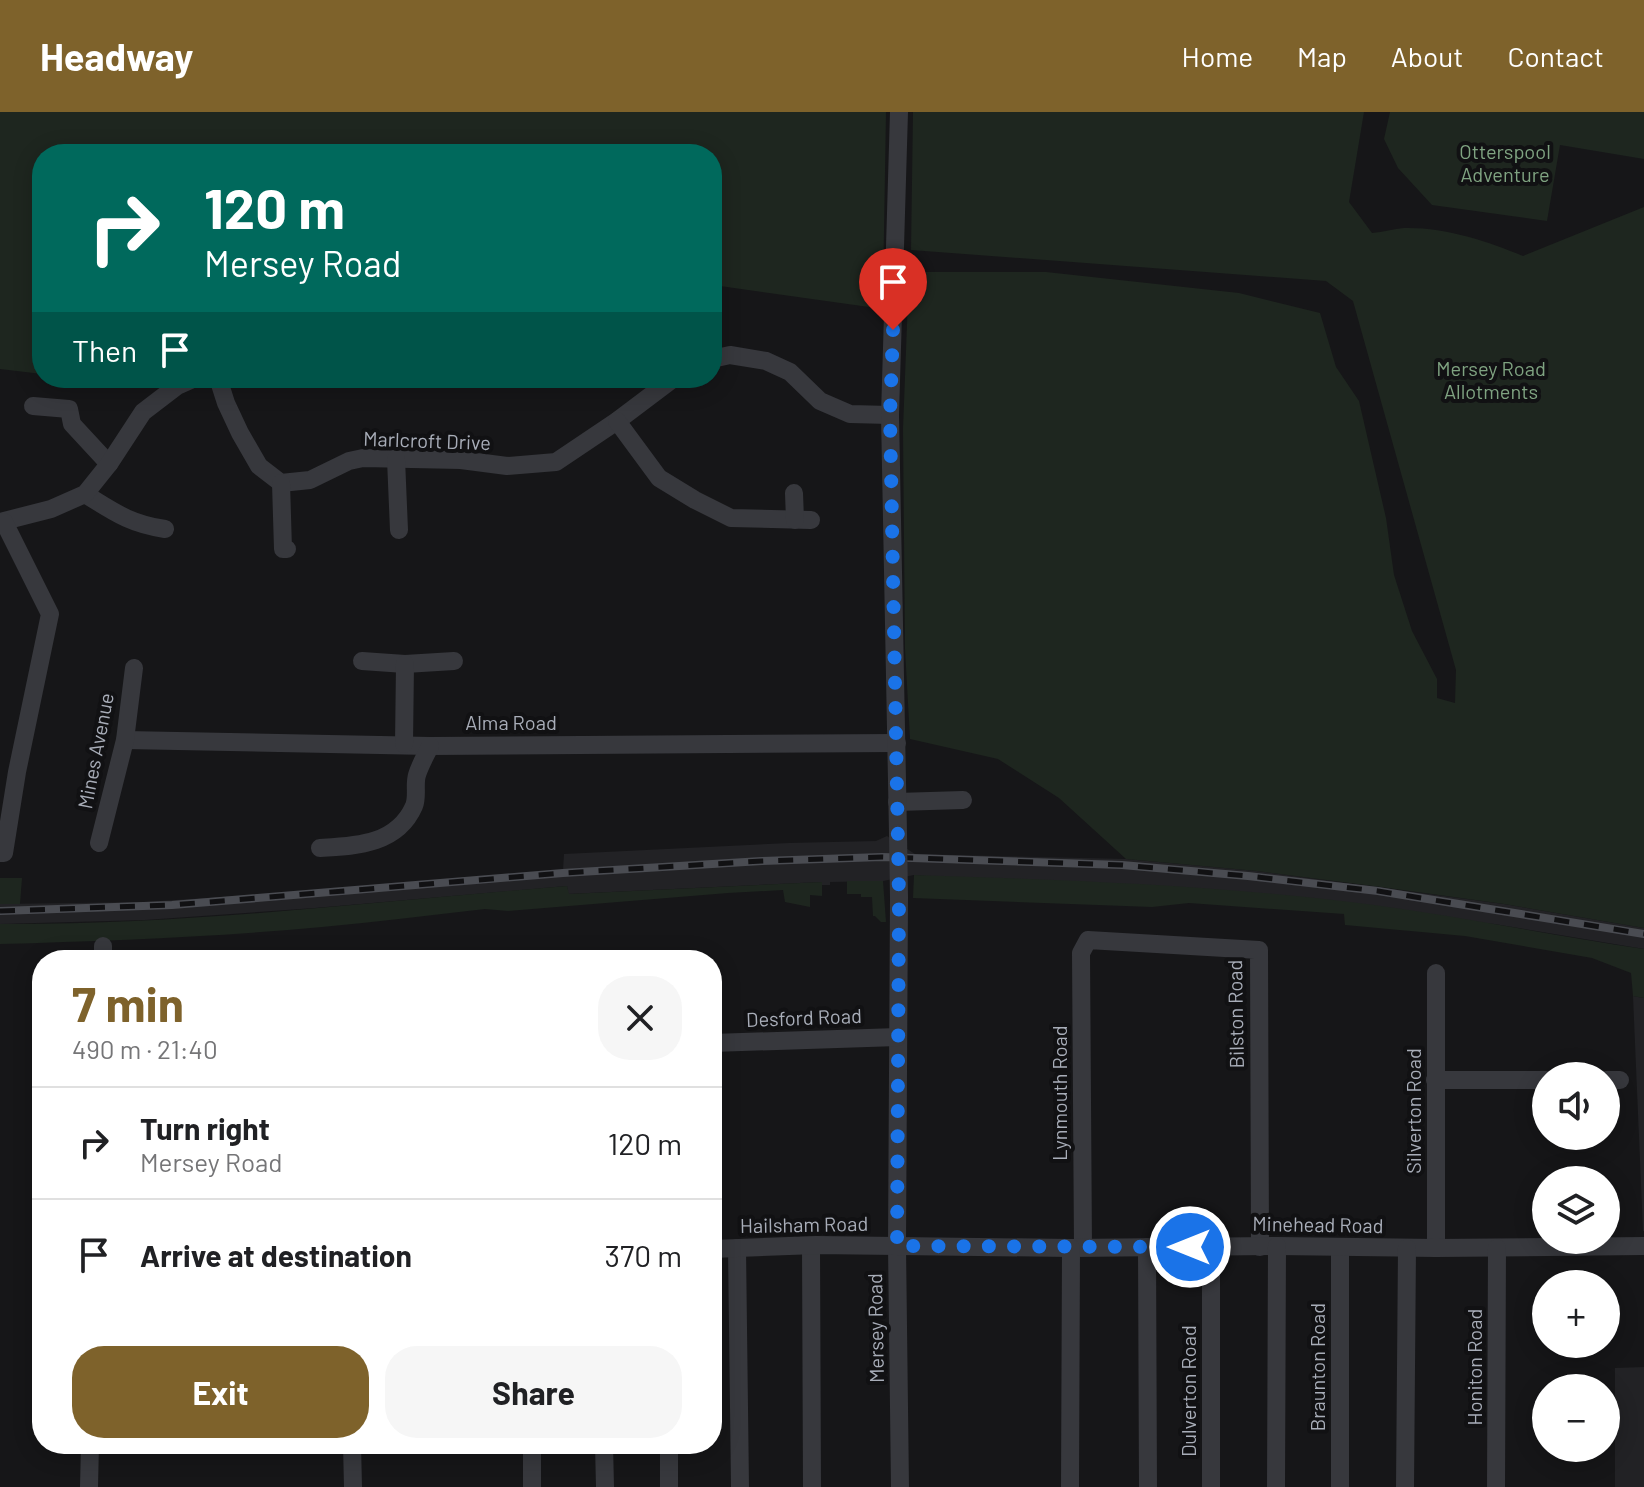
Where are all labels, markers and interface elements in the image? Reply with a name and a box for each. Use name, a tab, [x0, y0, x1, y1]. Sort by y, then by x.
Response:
text: Headway	[40, 33, 193, 79]
text: Home	[1182, 39, 1253, 73]
text: Map	[1297, 39, 1347, 73]
text: About	[1391, 39, 1463, 73]
text: Contact	[1507, 39, 1604, 73]
park label: Otterspool Adventure	[1459, 139, 1551, 186]
text: 120 m	[204, 173, 345, 240]
icon: right	[72, 176, 176, 280]
text: Mersey Road	[204, 241, 401, 284]
pin	[859, 248, 927, 330]
icon: arrive	[871, 260, 915, 304]
icon: arrive	[153, 328, 197, 372]
text: Then	[72, 332, 137, 368]
park label: Mersey Road Allotments	[1436, 356, 1546, 403]
street label: Marlcroft Drive	[363, 426, 491, 454]
street label: Mines Avenue	[72, 691, 118, 811]
street label: Alma Road	[465, 710, 557, 734]
street label: Bilston Road	[1222, 959, 1248, 1069]
text: 7 min	[72, 974, 184, 1032]
button: close	[598, 976, 682, 1060]
street label: Desford Road	[746, 1003, 862, 1031]
street label: Lynmouth Road	[1047, 1025, 1071, 1161]
text: 490 m · 21:40	[72, 1033, 218, 1064]
street label: Silverton Road	[1401, 1048, 1425, 1174]
map controls	[1532, 1062, 1620, 1462]
button: sound	[1532, 1062, 1620, 1150]
text: Turn right	[140, 1110, 270, 1146]
icon: right	[72, 1121, 116, 1165]
text: 120 m	[608, 1125, 682, 1161]
text: Mersey Road	[140, 1146, 283, 1177]
button: layers	[1532, 1166, 1620, 1254]
position arrow	[1148, 1205, 1232, 1289]
street label: Hailsham Road	[740, 1211, 868, 1237]
street label: Minehead Road	[1252, 1211, 1384, 1237]
icon: arrive	[72, 1233, 116, 1277]
text: Arrive at destination	[140, 1237, 412, 1273]
text: 370 m	[605, 1237, 682, 1273]
button: +	[1532, 1270, 1620, 1358]
street label: Mersey Road	[862, 1273, 888, 1383]
street label: Braunton Road	[1305, 1303, 1329, 1431]
street label: Honiton Road	[1462, 1309, 1486, 1425]
street label: Dulverton Road	[1176, 1325, 1200, 1457]
button: Exit	[72, 1346, 369, 1438]
button: Share	[385, 1346, 682, 1438]
button: −	[1532, 1374, 1620, 1462]

